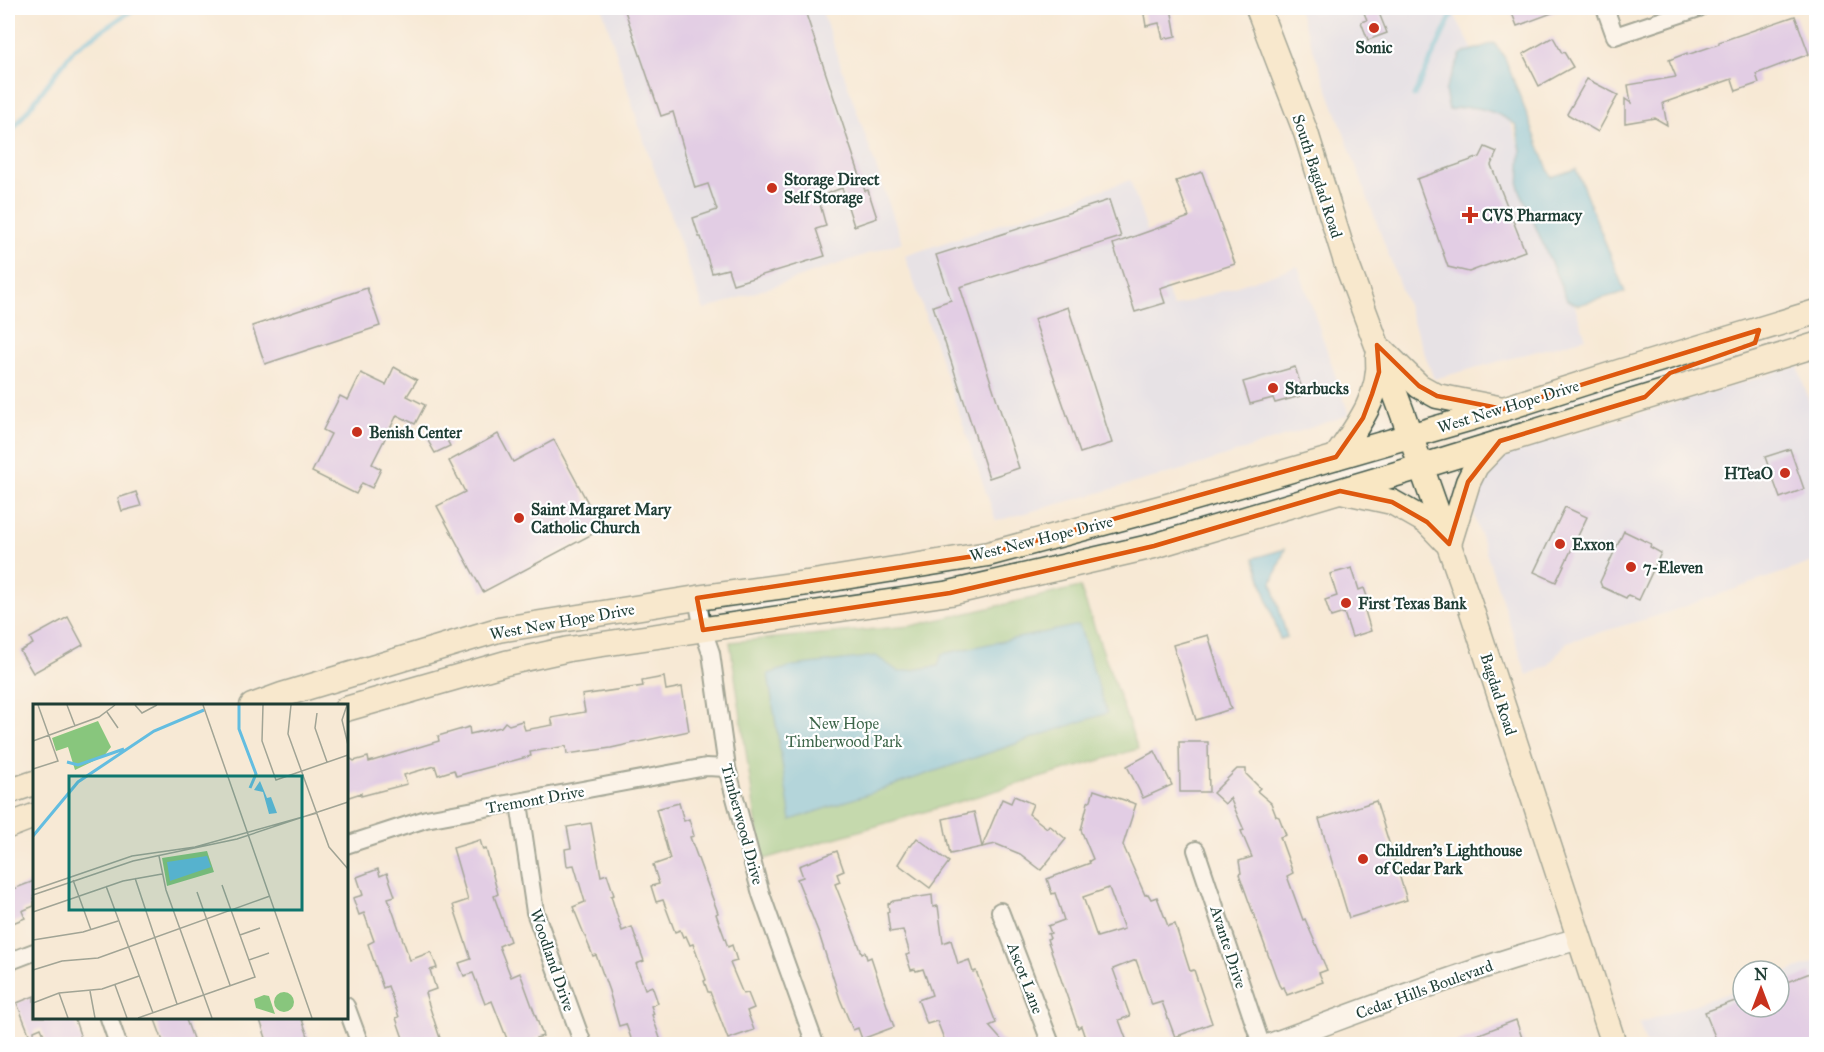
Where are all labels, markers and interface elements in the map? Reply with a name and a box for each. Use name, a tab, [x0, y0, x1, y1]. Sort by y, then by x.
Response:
marker: Sonic	[1367, 21, 1381, 35]
place label: Sonic	[1355, 38, 1393, 57]
street label: South Bagdad Road	[1288, 112, 1347, 241]
place label: Storage Direct Self Storage	[784, 170, 880, 208]
marker: Storage Direct Self Storage	[765, 181, 779, 195]
place label: CVS Pharmacy	[1482, 206, 1583, 226]
marker: CVS Pharmacy	[1463, 208, 1477, 222]
street label: West New Hope Drive	[1435, 376, 1582, 437]
place label: Starbucks	[1285, 379, 1349, 398]
marker: Starbucks	[1266, 381, 1280, 395]
place label: Benish Center	[369, 423, 463, 442]
marker: Benish Center	[350, 425, 364, 439]
place label: HTeaO	[1724, 464, 1773, 483]
marker: HTeaO	[1778, 466, 1792, 480]
place label: Saint Margaret Mary Catholic Church	[531, 500, 672, 537]
marker: Saint Margaret Mary Catholic Church	[512, 511, 526, 525]
street label: West New Hope Drive	[968, 511, 1115, 565]
place label: Exxon	[1572, 535, 1615, 554]
marker: Exxon	[1553, 537, 1567, 551]
place label: 7-Eleven	[1643, 558, 1704, 577]
marker: 7-Eleven	[1624, 560, 1638, 574]
place label: First Texas Bank	[1358, 594, 1467, 613]
marker: First Texas Bank	[1339, 596, 1353, 610]
street label: West New Hope Drive	[488, 599, 636, 644]
street label: Bagdad Road	[1475, 651, 1521, 738]
inset map	[33, 704, 348, 1019]
park label: New Hope Timberwood Park	[786, 714, 903, 751]
street label: Timberwood Drive	[717, 762, 768, 887]
street label: Tremont Drive	[484, 781, 586, 817]
place label: Children's Lighthouse of Cedar Park	[1375, 841, 1522, 878]
marker: Children's Lighthouse of Cedar Park	[1356, 852, 1370, 866]
street label: Avante Drive	[1206, 902, 1251, 991]
street label: Woodland Drive	[526, 906, 579, 1014]
street label: Ascot Lane	[1003, 939, 1048, 1017]
street label: Cedar Hills Boulevard	[1353, 956, 1495, 1023]
north arrow	[1731, 959, 1791, 1019]
text: N	[1754, 965, 1768, 984]

